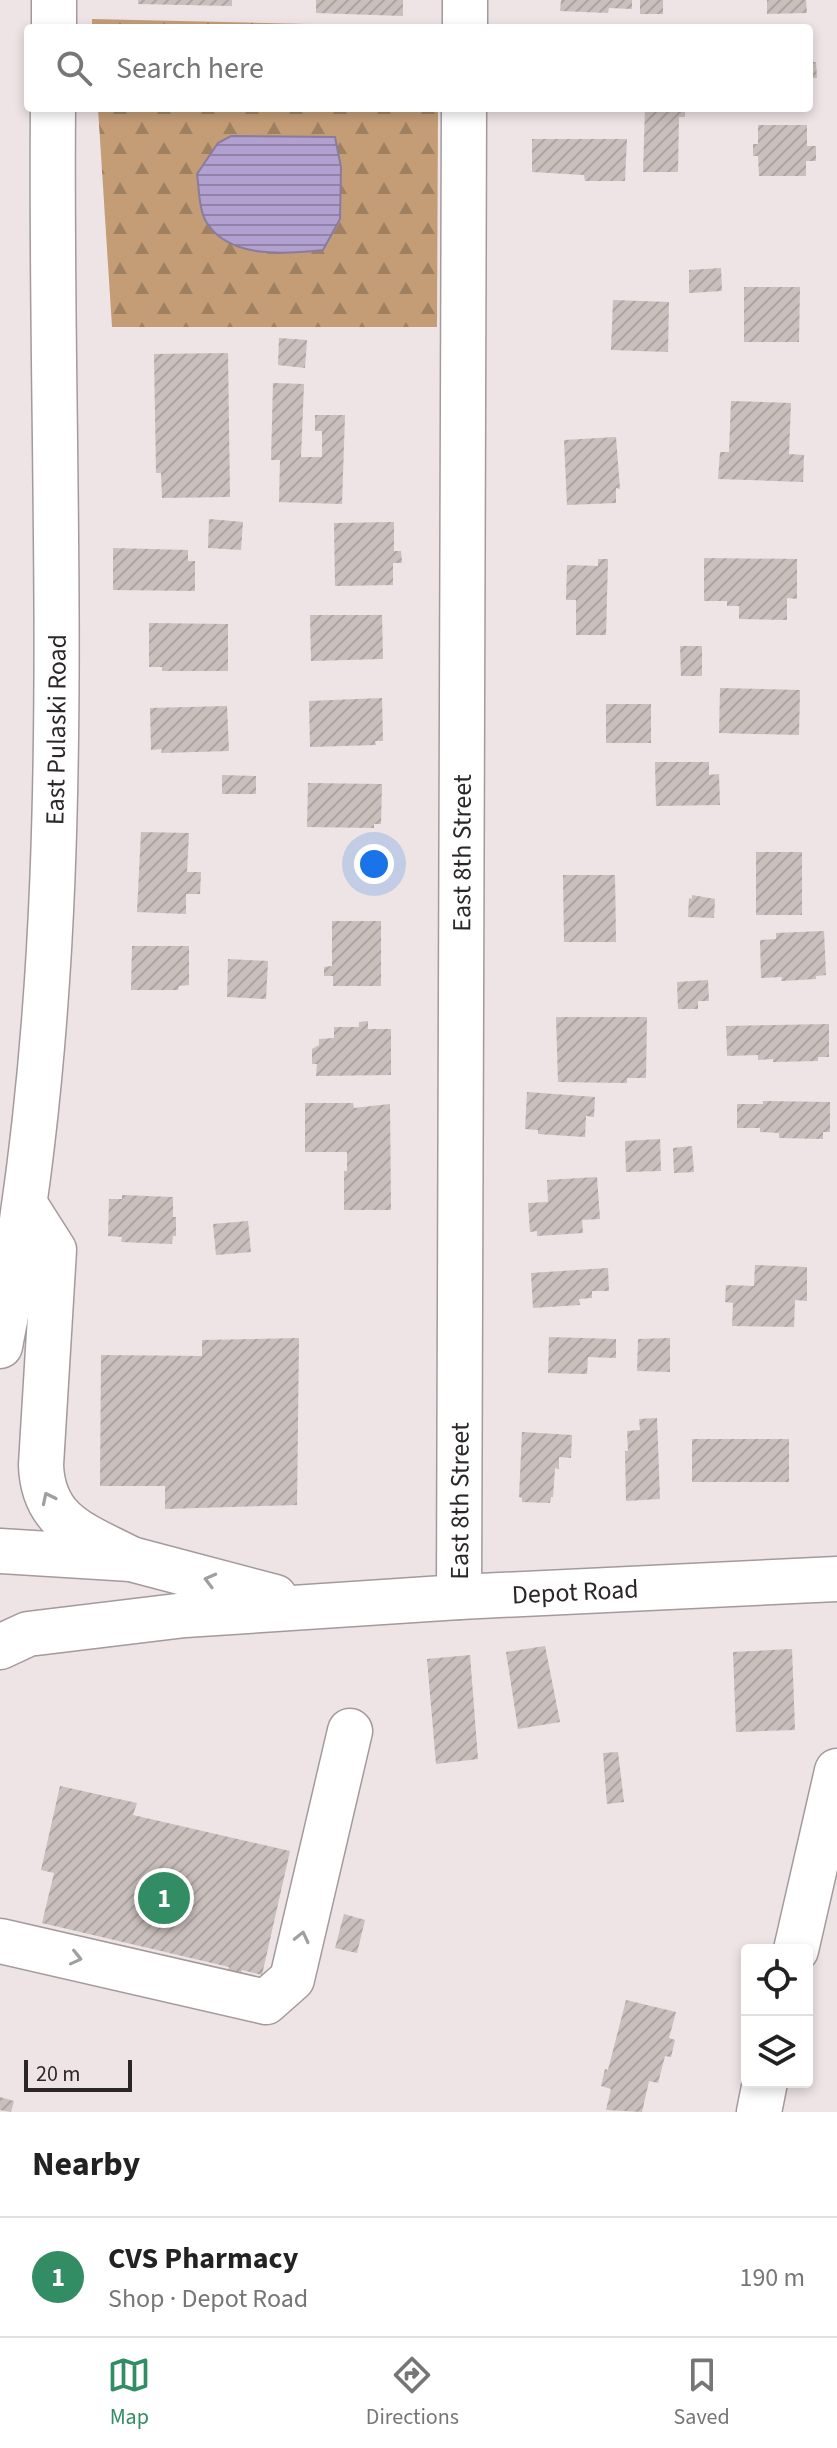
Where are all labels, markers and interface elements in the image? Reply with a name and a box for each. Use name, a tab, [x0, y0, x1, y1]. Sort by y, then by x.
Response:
search box	[24, 24, 813, 112]
icon: search	[52, 46, 96, 90]
text: Search here	[116, 47, 264, 90]
street label: East Pulaski Road	[36, 634, 75, 825]
street label: East 8th Street	[443, 774, 480, 932]
your location	[354, 844, 394, 884]
street label: East 8th Street	[441, 1422, 478, 1580]
one-way arrow	[42, 1492, 57, 1507]
street label: Depot Road	[511, 1570, 639, 1613]
one-way arrow	[203, 1572, 217, 1589]
pin: 1	[138, 1868, 190, 1928]
one-way arrow	[293, 1931, 310, 1945]
map controls	[741, 1944, 813, 2088]
button: locate	[741, 1944, 813, 2016]
one-way arrow	[69, 1949, 82, 1966]
button: layers	[741, 2016, 813, 2088]
scale bar	[24, 2056, 132, 2092]
text: 20 m	[36, 2058, 81, 2090]
text: Nearby	[32, 2140, 140, 2189]
text: CVS Pharmacy	[108, 2237, 298, 2280]
text: 1	[51, 2259, 65, 2296]
text: 190 m	[739, 2259, 805, 2296]
text: Shop · Depot Road	[108, 2280, 308, 2317]
tab: Map	[107, 2353, 151, 2433]
tab: Directions	[366, 2353, 459, 2433]
tab: Saved	[674, 2353, 730, 2433]

